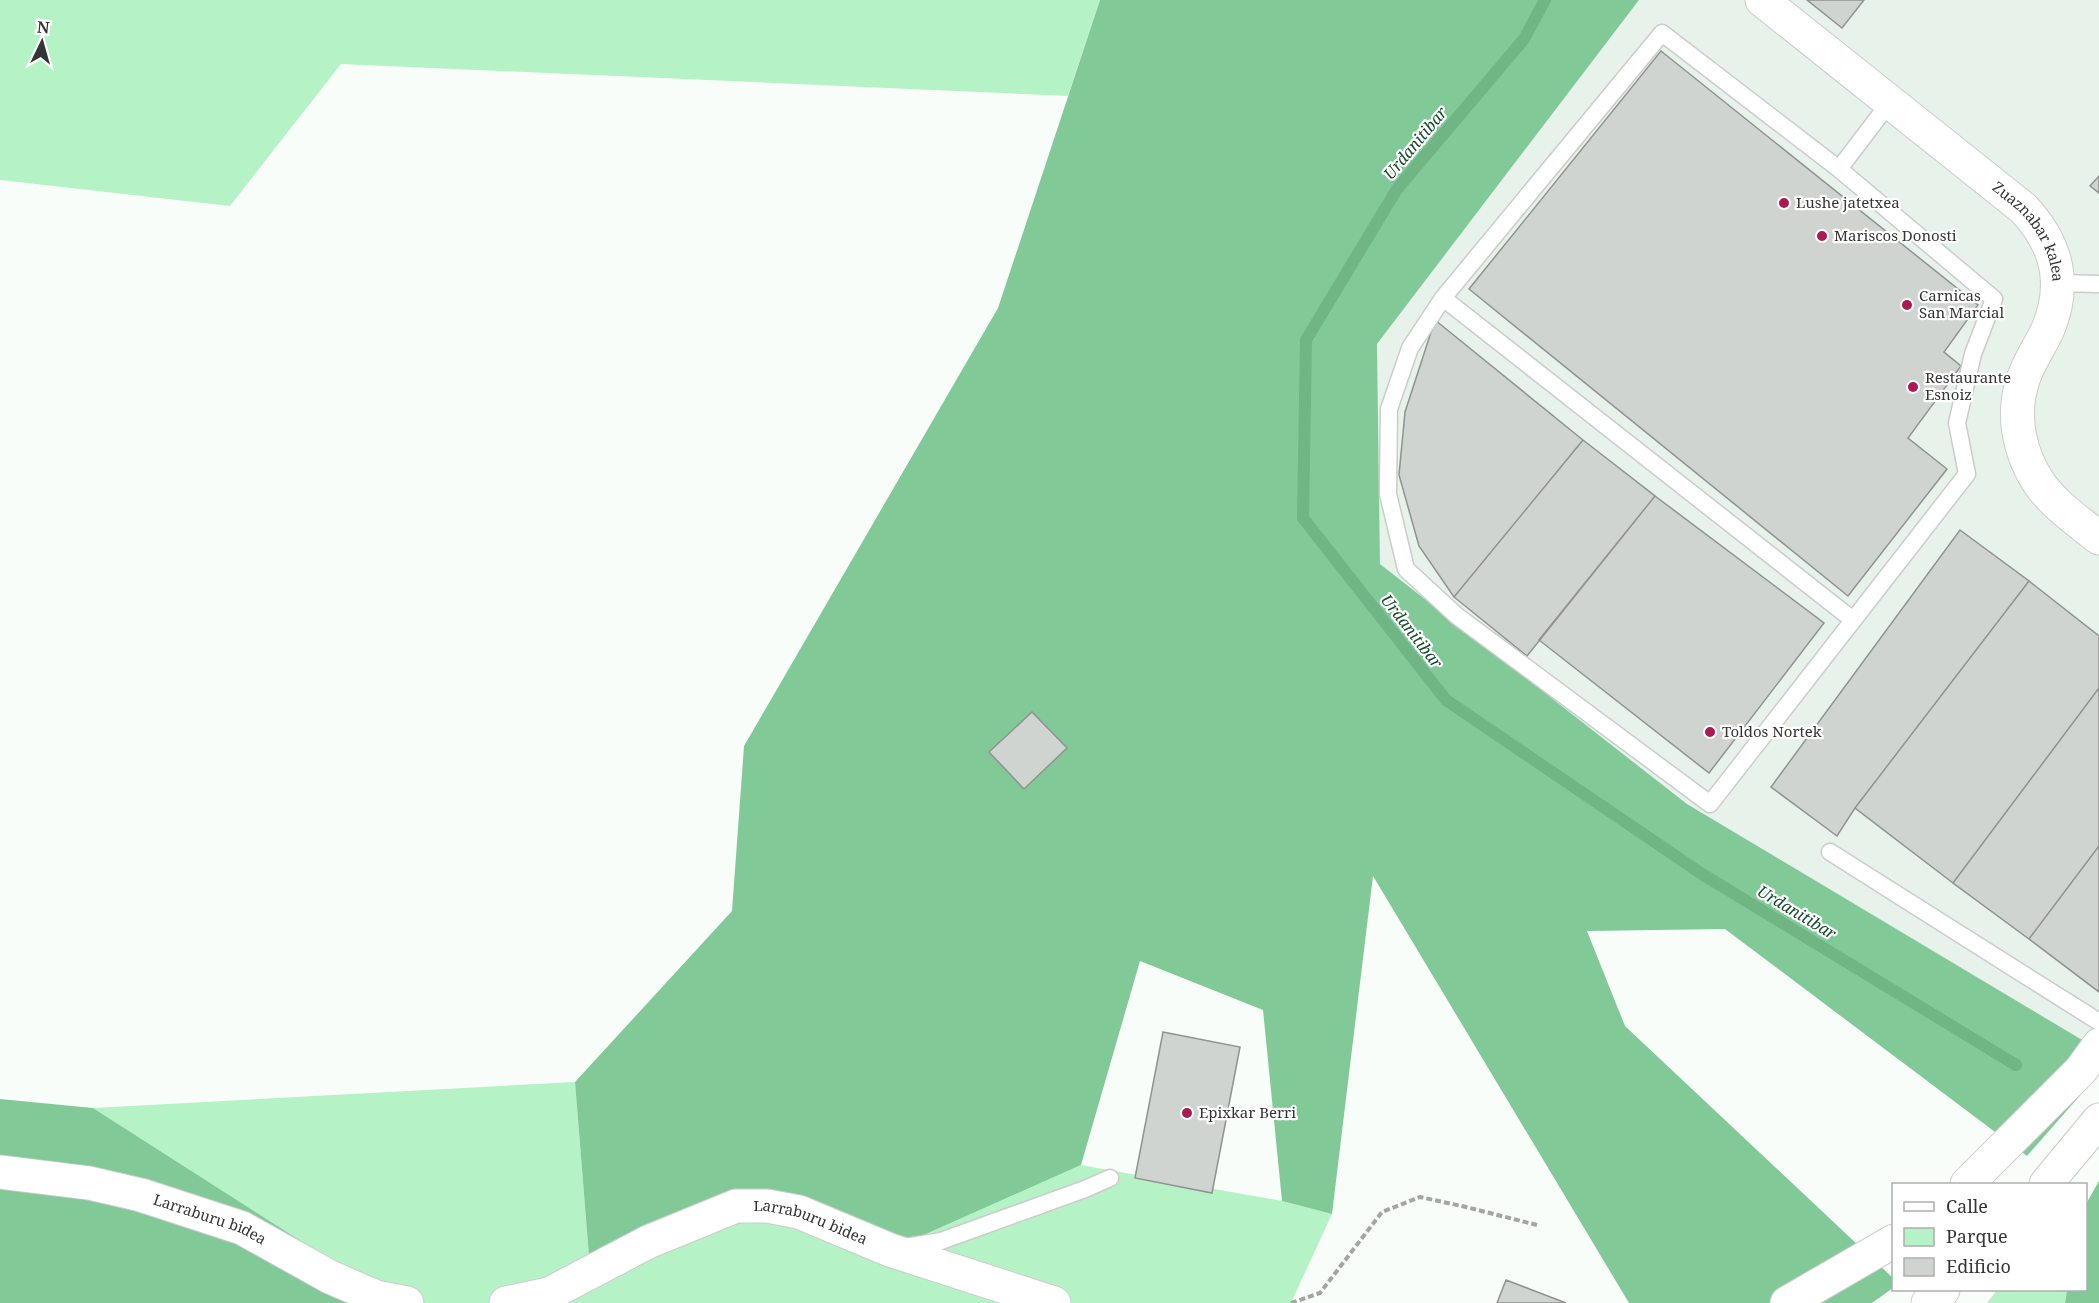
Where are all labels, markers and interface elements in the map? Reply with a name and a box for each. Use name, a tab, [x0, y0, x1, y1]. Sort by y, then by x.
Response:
north arrow	[12, 12, 72, 72]
text: N	[36, 16, 51, 39]
water label: Urdanitibar	[1378, 102, 1452, 184]
street label: Zuaznabar kalea	[1989, 177, 2069, 282]
place label: Lushe jatetxea	[1796, 192, 1900, 212]
marker: Lushe jatetxea	[1777, 196, 1791, 210]
place label: Mariscos Donosti	[1834, 225, 1957, 245]
marker: Mariscos Donosti	[1815, 229, 1829, 243]
place label: Carnicas San Marcial	[1919, 285, 2004, 322]
marker: Carnicas San Marcial	[1900, 298, 1914, 312]
place label: Restaurante Esnoiz	[1925, 367, 2011, 404]
marker: Restaurante Esnoiz	[1906, 380, 1920, 394]
water label: Urdanitibar	[1376, 589, 1448, 673]
place label: Toldos Nortek	[1722, 721, 1822, 741]
marker: Toldos Nortek	[1703, 725, 1717, 739]
water label: Urdanitibar	[1753, 880, 1841, 944]
place label: Epixkar Berri	[1199, 1102, 1296, 1122]
marker: Epixkar Berri	[1180, 1106, 1194, 1120]
legend	[1892, 1183, 2087, 1291]
street label: Larraburu bidea	[151, 1189, 270, 1249]
street label: Larraburu bidea	[754, 1194, 871, 1248]
text: Calle	[1946, 1194, 1988, 1218]
text: Parque	[1946, 1224, 2008, 1248]
text: Edificio	[1946, 1254, 2011, 1278]

